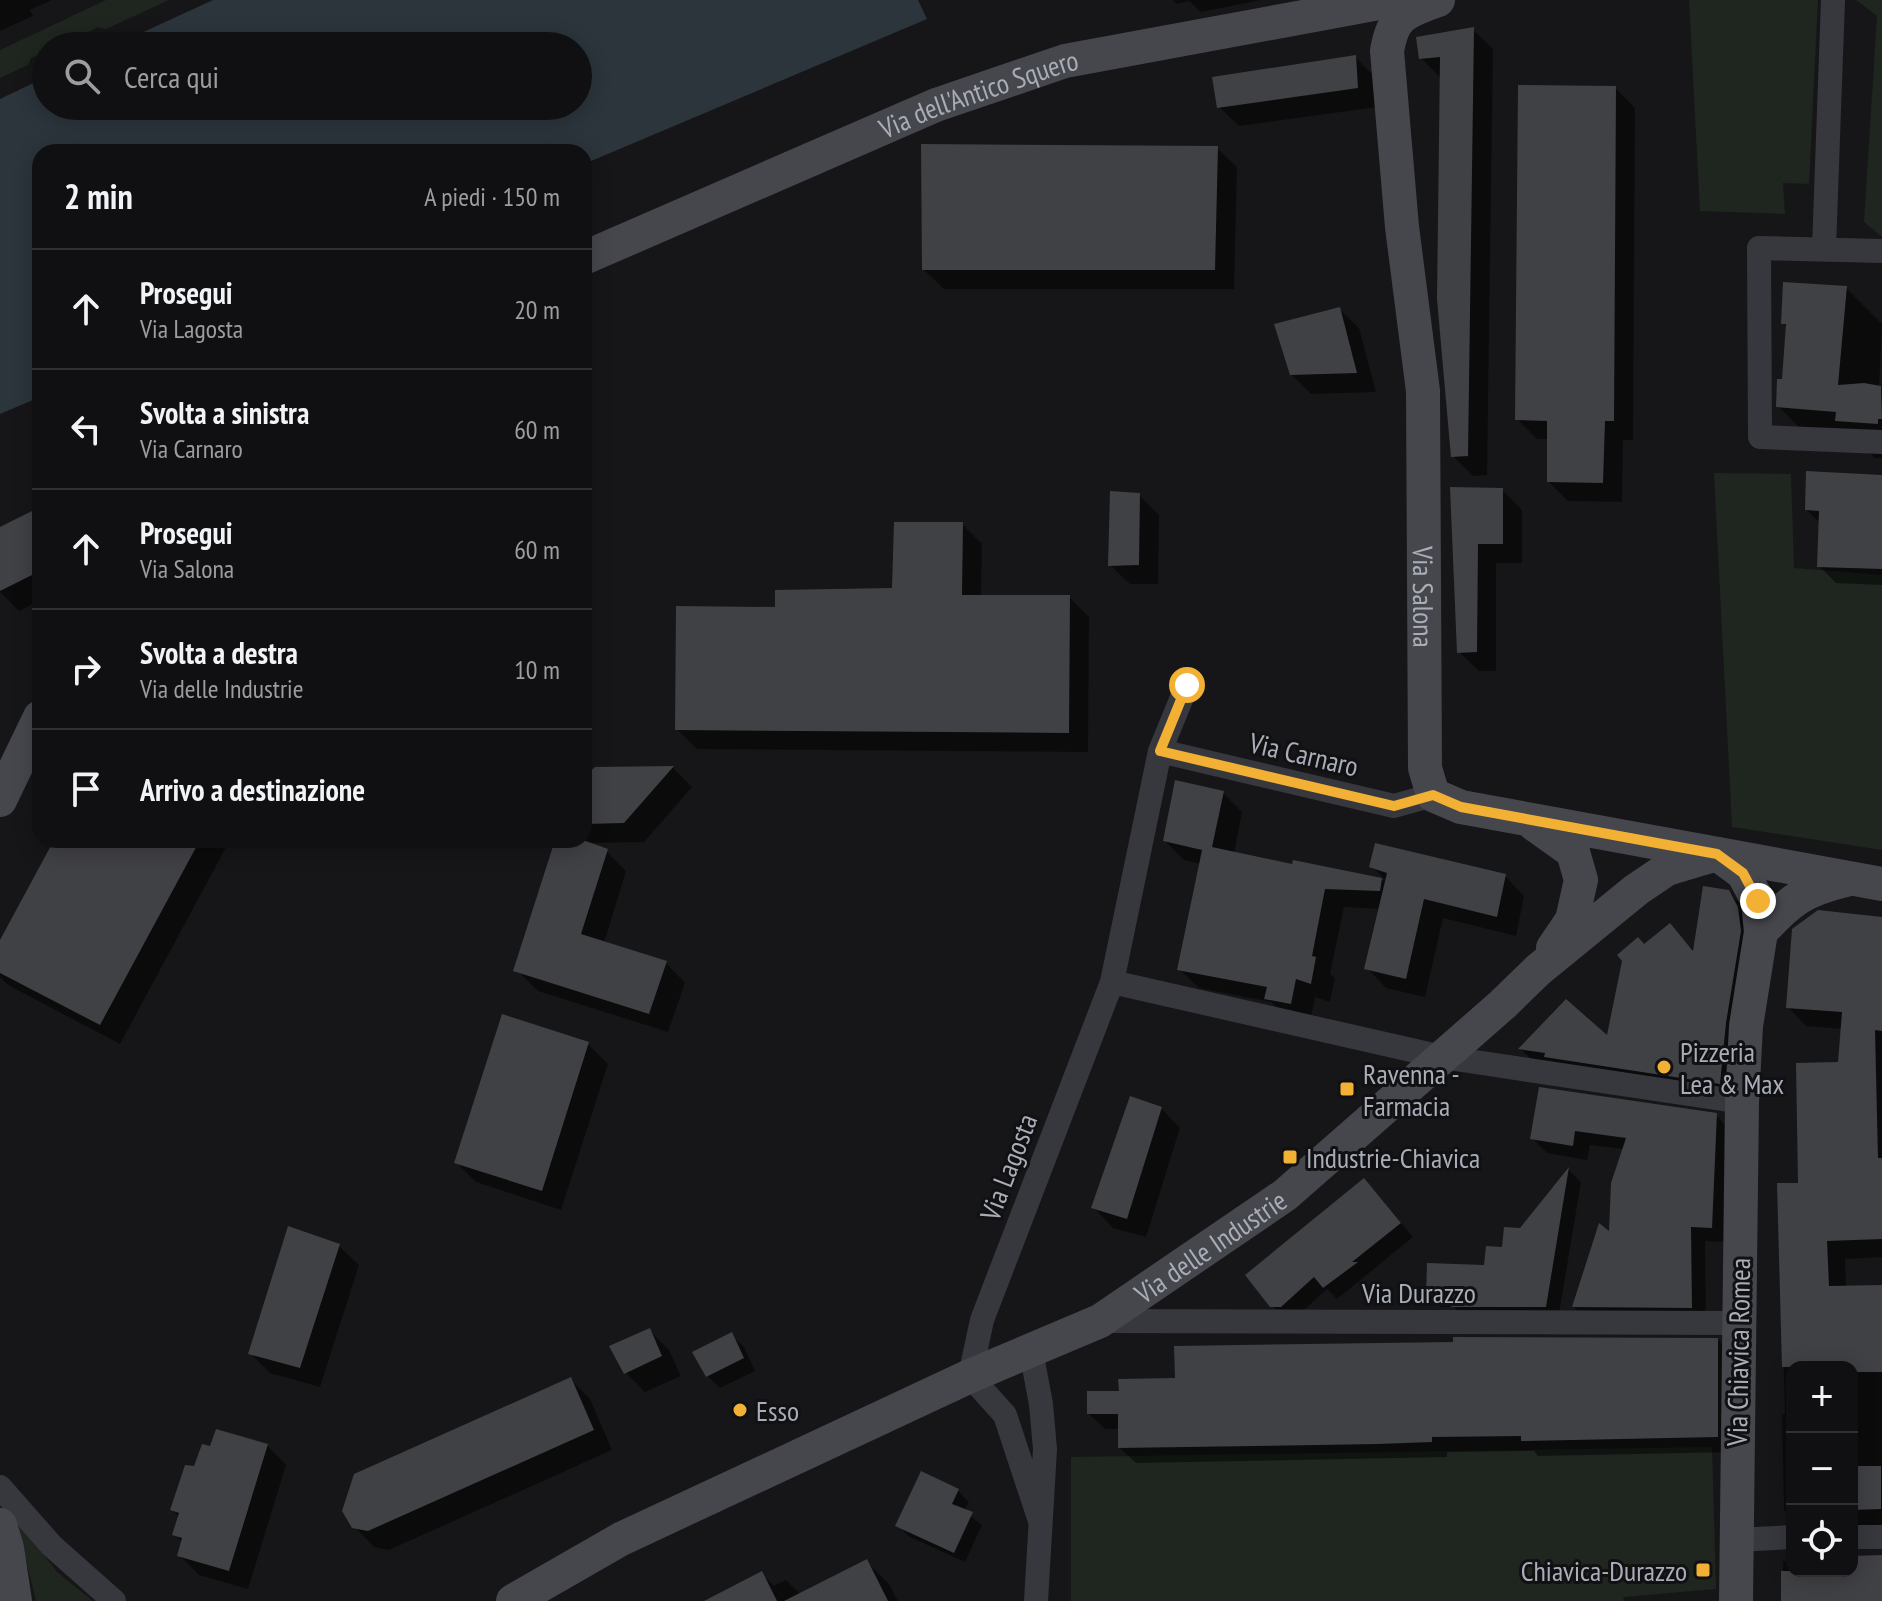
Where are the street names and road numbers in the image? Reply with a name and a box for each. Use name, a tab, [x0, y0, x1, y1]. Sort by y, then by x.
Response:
street label: Via dell'Antico Squero	[872, 40, 1081, 147]
street label: Via Salona	[1405, 545, 1443, 648]
street label: Via Carnaro	[1245, 723, 1362, 784]
street label: Via Lagosta	[970, 1108, 1045, 1226]
street label: Via delle Industrie	[1126, 1181, 1293, 1311]
street label: Via Chiavica Romea	[1718, 1258, 1758, 1447]
street label: Via Durazzo	[1361, 1274, 1476, 1311]

